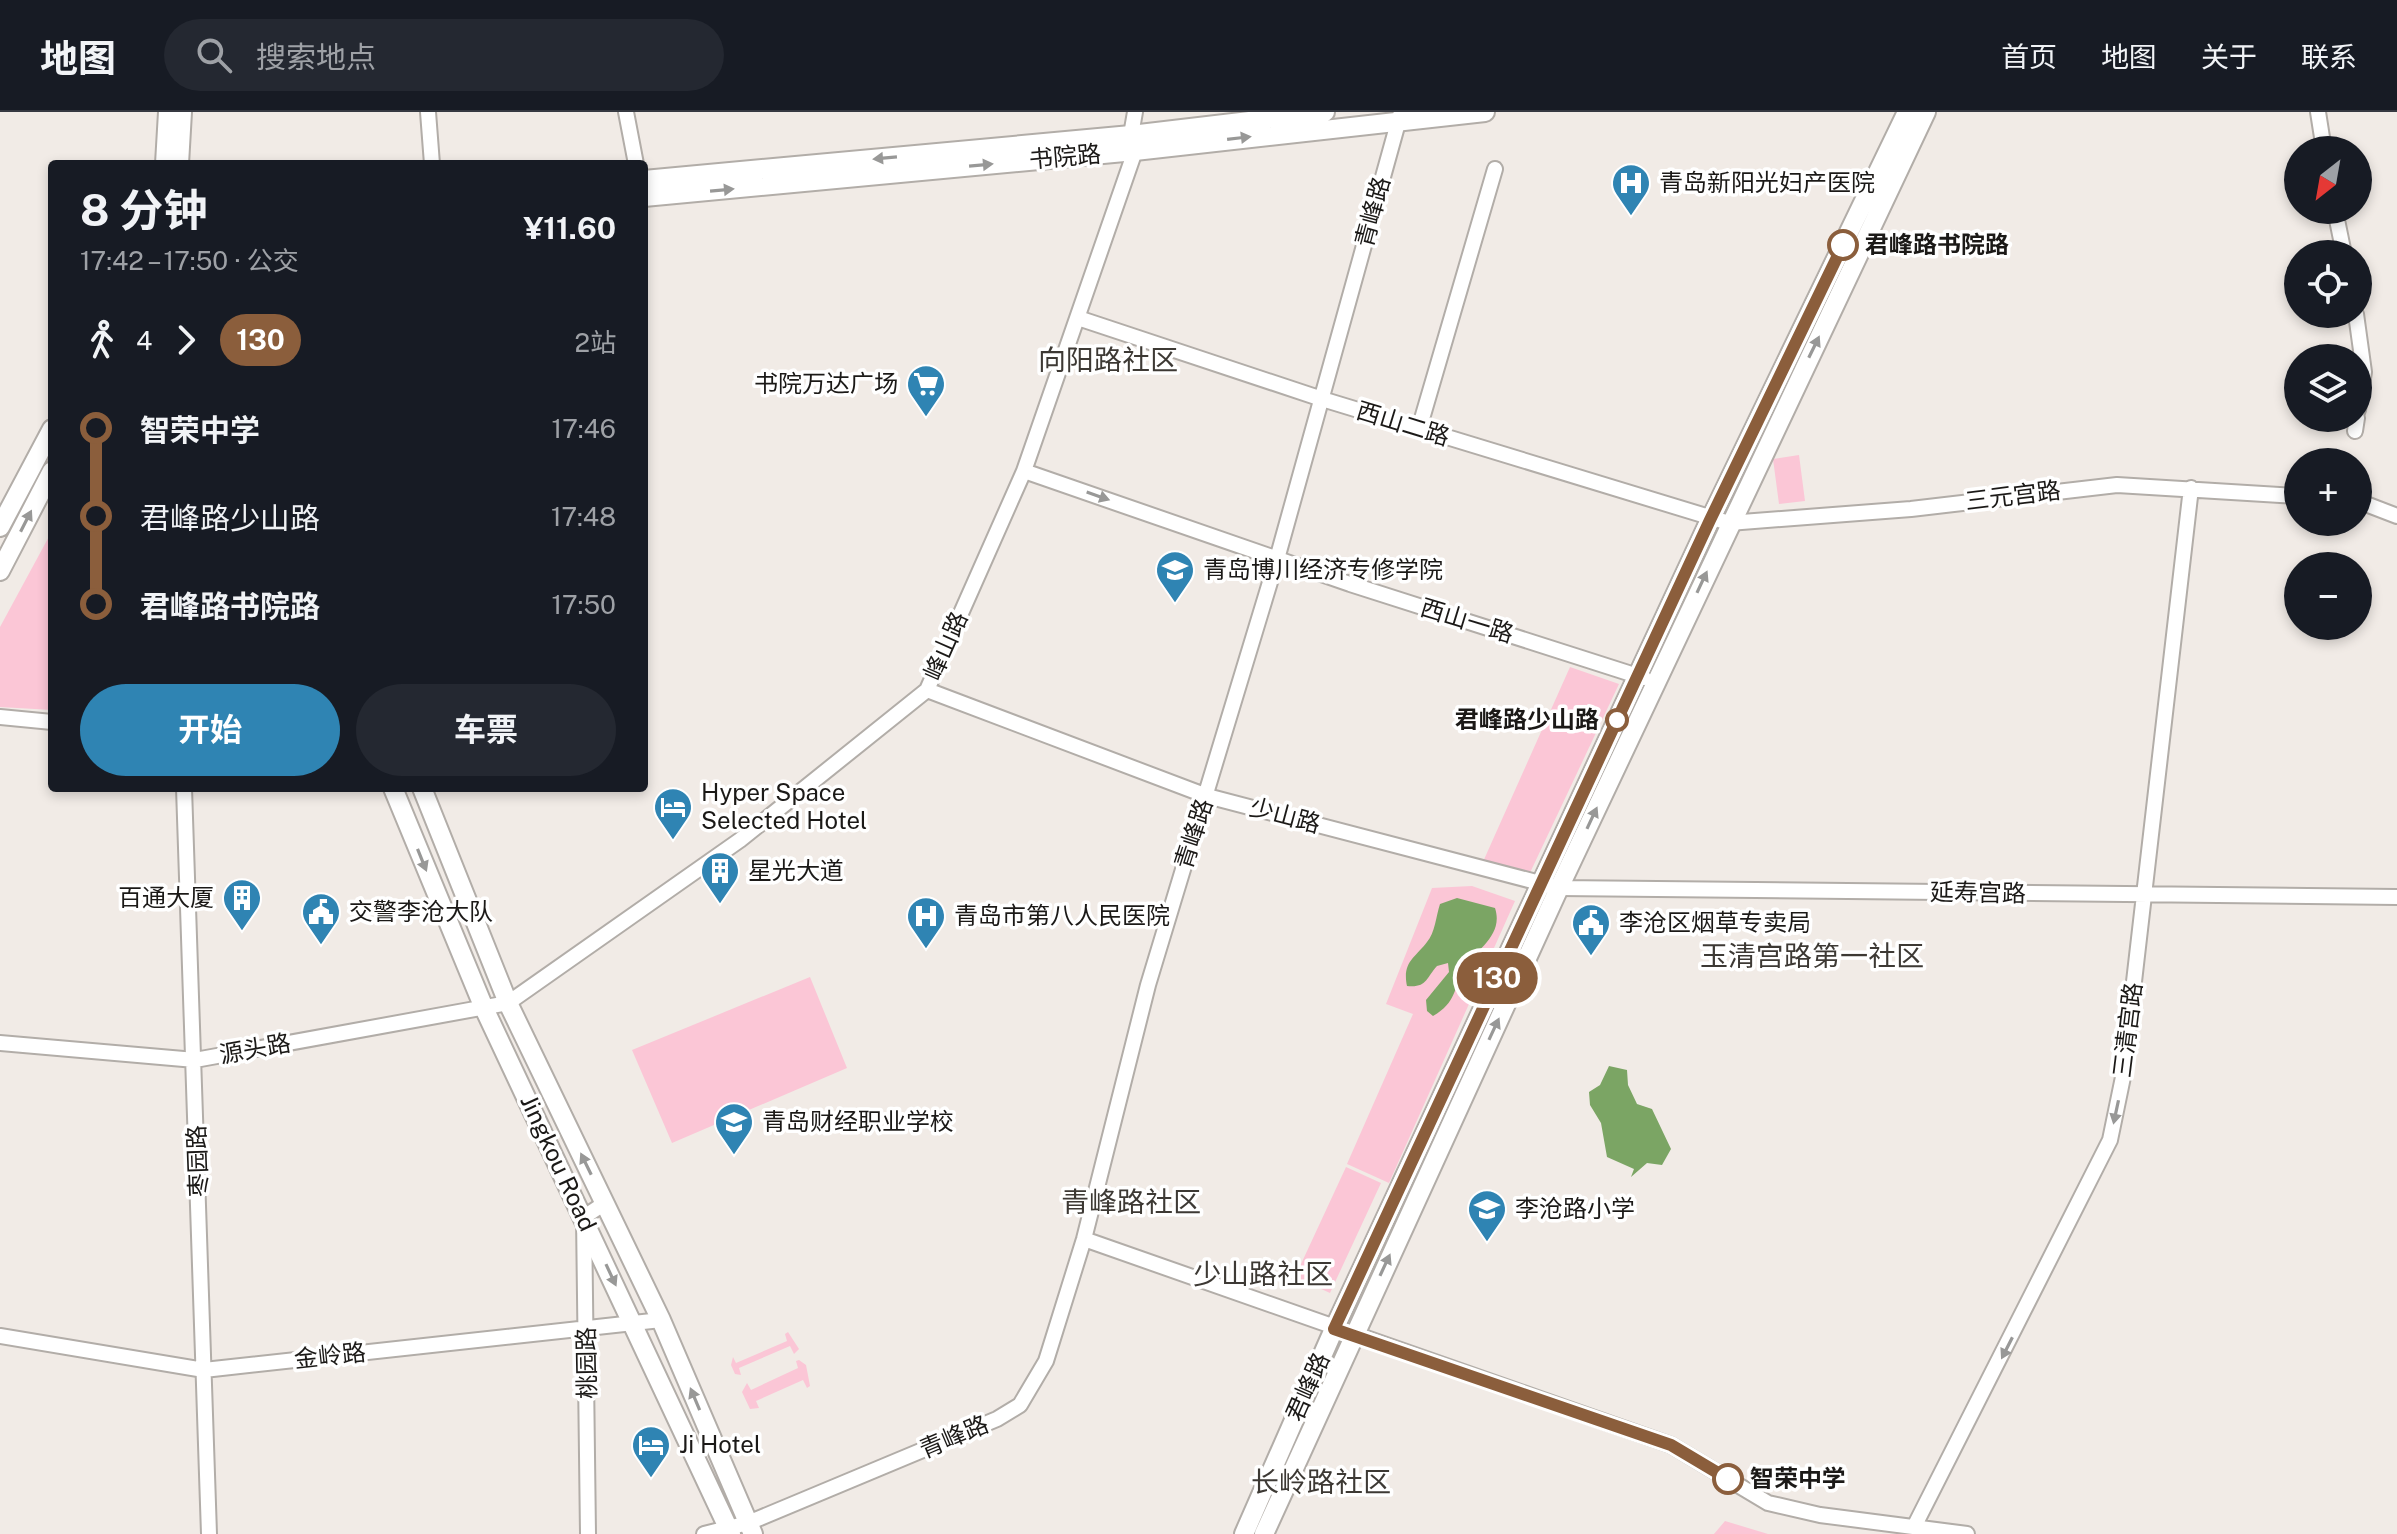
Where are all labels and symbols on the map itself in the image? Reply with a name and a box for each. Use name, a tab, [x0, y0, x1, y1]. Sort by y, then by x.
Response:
one-way arrow	[1227, 132, 1252, 145]
north arrow	[2284, 136, 2372, 224]
street label: 书院路	[1028, 139, 1102, 173]
one-way arrow	[872, 151, 897, 164]
one-way arrow	[968, 158, 993, 171]
hospital icon: 青岛新阳光妇产医院	[1610, 162, 1652, 217]
place label: 青岛新阳光妇产医院	[1659, 168, 1875, 196]
street label: 青峰路	[1349, 173, 1395, 250]
one-way arrow	[710, 183, 735, 196]
marker: 君峰路书院路	[1828, 230, 1858, 260]
place label: 君峰路书院路	[1865, 230, 2009, 258]
one-way arrow	[1807, 336, 1821, 359]
district label: 向阳路社区	[1038, 343, 1178, 376]
supermarket icon: 书院万达广场	[905, 363, 947, 418]
place label: 书院万达广场	[754, 369, 898, 397]
street label: 西山二路	[1353, 396, 1453, 450]
street label: 三元宫路	[1964, 475, 2062, 515]
one-way arrow	[1086, 491, 1110, 503]
one-way arrow	[19, 509, 33, 532]
school or university icon: 青岛博川经济专修学院	[1154, 549, 1196, 604]
place label: 青岛博川经济专修学院	[1203, 555, 1443, 583]
one-way arrow	[1695, 570, 1709, 594]
street label: 西山一路	[1417, 593, 1517, 647]
street label: 峰山路	[918, 607, 973, 684]
place label: 君峰路少山路	[1455, 705, 1599, 733]
marker: 君峰路少山路	[1606, 709, 1628, 731]
place label: Hyper Space Selected Hotel	[701, 778, 867, 834]
hotel icon: Hyper Space Selected Hotel	[652, 786, 694, 841]
street label: 少山路	[1247, 792, 1324, 838]
street label: 青峰路	[1169, 795, 1217, 872]
one-way arrow	[1585, 806, 1599, 829]
one-way arrow	[415, 848, 428, 872]
building icon: 星光大道	[699, 850, 741, 905]
place label: 星光大道	[748, 856, 844, 884]
building icon: 百通大厦	[221, 877, 263, 932]
street label: 延寿宫路	[1930, 877, 2026, 907]
place label: 百通大厦	[118, 883, 214, 911]
public building icon: 交警李沧大队	[300, 891, 342, 946]
hospital icon: 青岛市第八人民医院	[905, 895, 947, 950]
place label: 交警李沧大队	[349, 897, 493, 925]
place label: 青岛市第八人民医院	[954, 901, 1170, 929]
public building icon: 李沧区烟草专卖局	[1570, 902, 1612, 957]
place label: 李沧区烟草专卖局	[1619, 908, 1811, 936]
district label: 玉清宫路第一社区	[1700, 939, 1924, 972]
line badge: 130	[1451, 952, 1543, 1004]
street label: 三清宫路	[2107, 981, 2147, 1079]
one-way arrow	[1487, 1017, 1501, 1040]
street label: 源头路	[217, 1028, 293, 1068]
street label: Jingkou Road	[515, 1090, 603, 1235]
one-way arrow	[2109, 1100, 2122, 1125]
school or university icon: 青岛财经职业学校	[713, 1101, 755, 1156]
place label: 青岛财经职业学校	[762, 1107, 954, 1135]
street label: 枣园路	[182, 1125, 212, 1198]
one-way arrow	[579, 1152, 593, 1175]
district label: 青峰路社区	[1061, 1185, 1201, 1218]
school or university icon: 李沧路小学	[1466, 1188, 1508, 1243]
place label: 李沧路小学	[1515, 1194, 1635, 1222]
one-way arrow	[1378, 1253, 1392, 1276]
district label: 少山路社区	[1193, 1257, 1333, 1290]
one-way arrow	[604, 1263, 618, 1287]
street label: 桃园路	[571, 1327, 601, 1399]
one-way arrow	[2001, 1336, 2014, 1359]
street label: 金岭路	[293, 1337, 367, 1373]
street label: 君峰路	[1280, 1348, 1335, 1425]
one-way arrow	[689, 1388, 702, 1411]
street label: 青峰路	[915, 1409, 992, 1463]
hotel icon: Ji Hotel	[630, 1424, 672, 1479]
place label: Ji Hotel	[679, 1430, 761, 1458]
marker: 智荣中学	[1713, 1464, 1743, 1494]
place label: 智荣中学	[1750, 1464, 1846, 1492]
district label: 长岭路社区	[1251, 1465, 1391, 1498]

